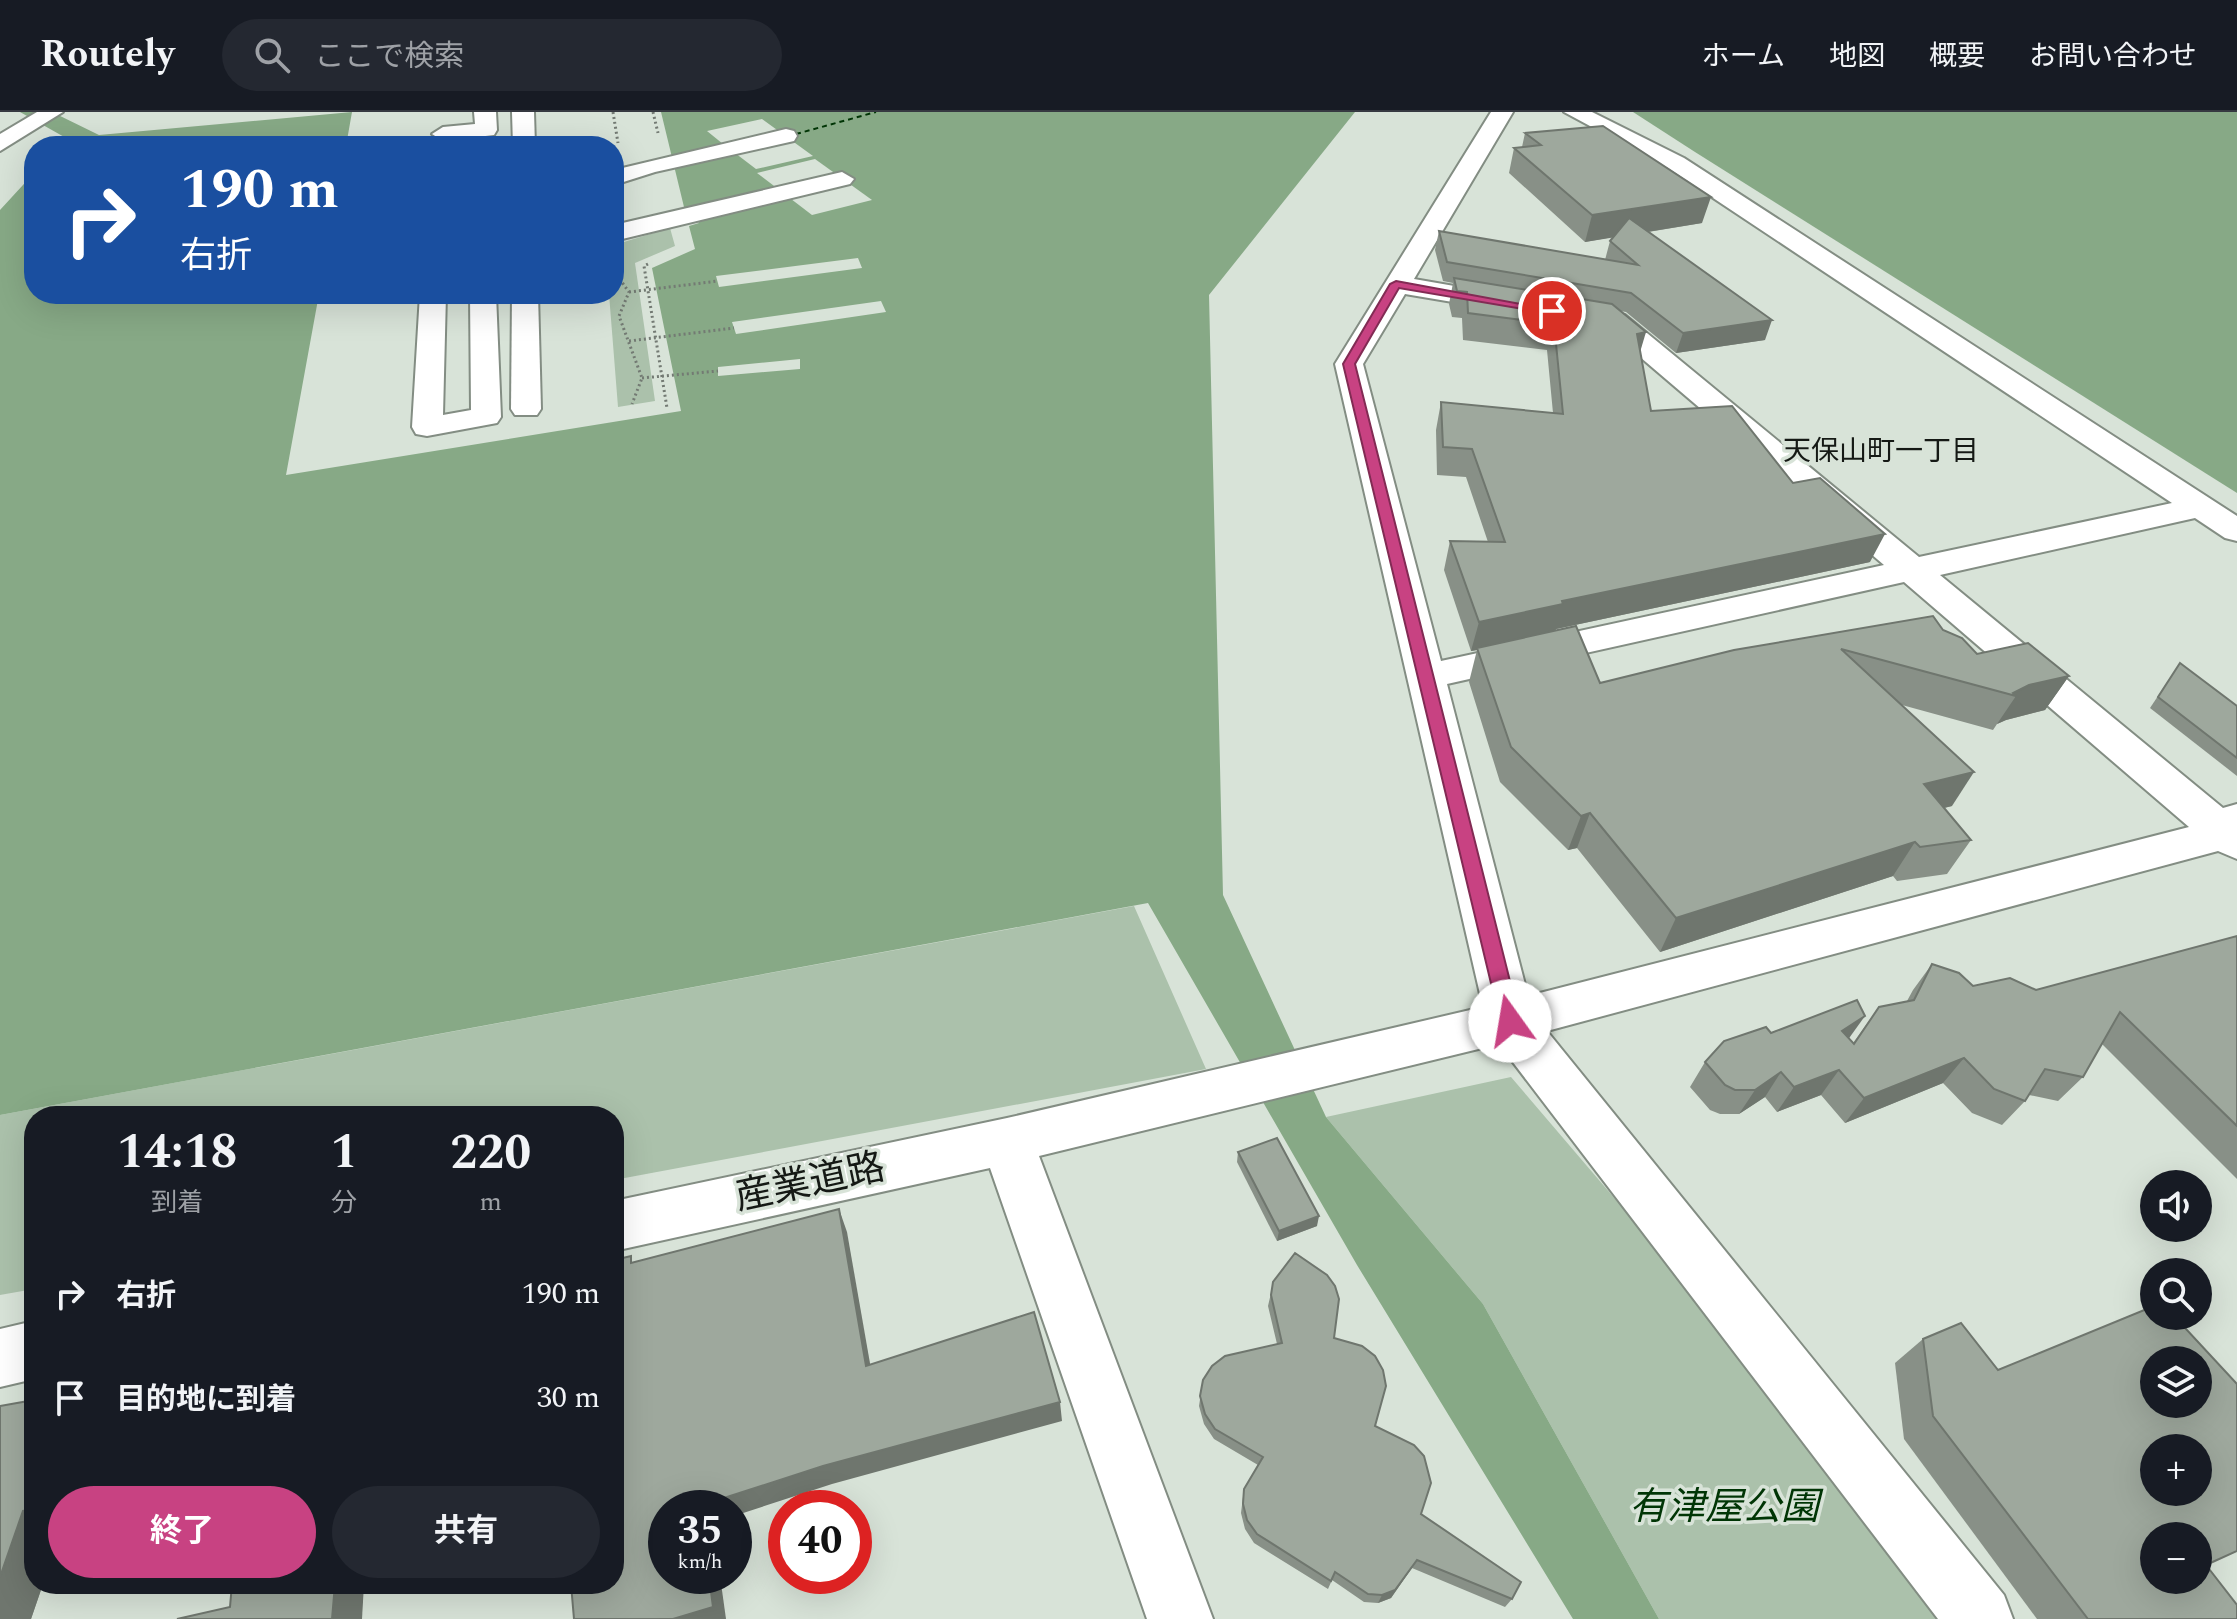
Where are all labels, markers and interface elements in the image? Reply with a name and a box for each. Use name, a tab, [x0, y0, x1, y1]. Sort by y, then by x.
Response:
search box	[222, 19, 782, 91]
text: Routely	[40, 26, 174, 84]
icon: search	[250, 33, 294, 77]
text: ここで検索	[314, 34, 464, 80]
text: ホーム	[1702, 35, 1785, 78]
text: 地図	[1829, 35, 1885, 78]
text: 概要	[1929, 35, 1985, 78]
text: お問い合わせ	[2029, 35, 2197, 78]
text: 190 m	[180, 148, 339, 233]
icon: right	[48, 168, 152, 272]
text: 右折	[180, 229, 252, 284]
pin	[1518, 277, 1586, 345]
icon: arrive	[1530, 289, 1574, 333]
district label: 天保山町一丁目	[1783, 430, 1979, 473]
position arrow	[1468, 979, 1552, 1063]
text: 14:18	[117, 1116, 238, 1189]
text: 1	[330, 1116, 357, 1189]
text: 220	[450, 1117, 531, 1190]
street label: 産業道路	[730, 1139, 890, 1227]
map controls	[2140, 1170, 2212, 1594]
button: sound	[2140, 1170, 2212, 1242]
text: m	[479, 1182, 502, 1222]
text: 到着	[151, 1183, 203, 1223]
text: 分	[331, 1183, 357, 1223]
button: search	[2140, 1258, 2212, 1330]
text: 190 m	[522, 1271, 600, 1317]
icon: right	[48, 1272, 92, 1316]
text: 右折	[116, 1273, 176, 1319]
button: layers	[2140, 1346, 2212, 1418]
text: 30 m	[537, 1375, 600, 1421]
icon: arrive	[48, 1376, 92, 1420]
text: 目的地に到着	[116, 1377, 296, 1423]
button: +	[2140, 1434, 2212, 1506]
park label: 有津屋公園	[1629, 1479, 1824, 1537]
button: 終了	[48, 1486, 316, 1578]
button: 共有	[332, 1486, 600, 1578]
speed limit sign: 40	[768, 1490, 872, 1594]
text: 35	[678, 1501, 722, 1562]
button: −	[2140, 1522, 2212, 1594]
text: km/h	[678, 1547, 723, 1577]

